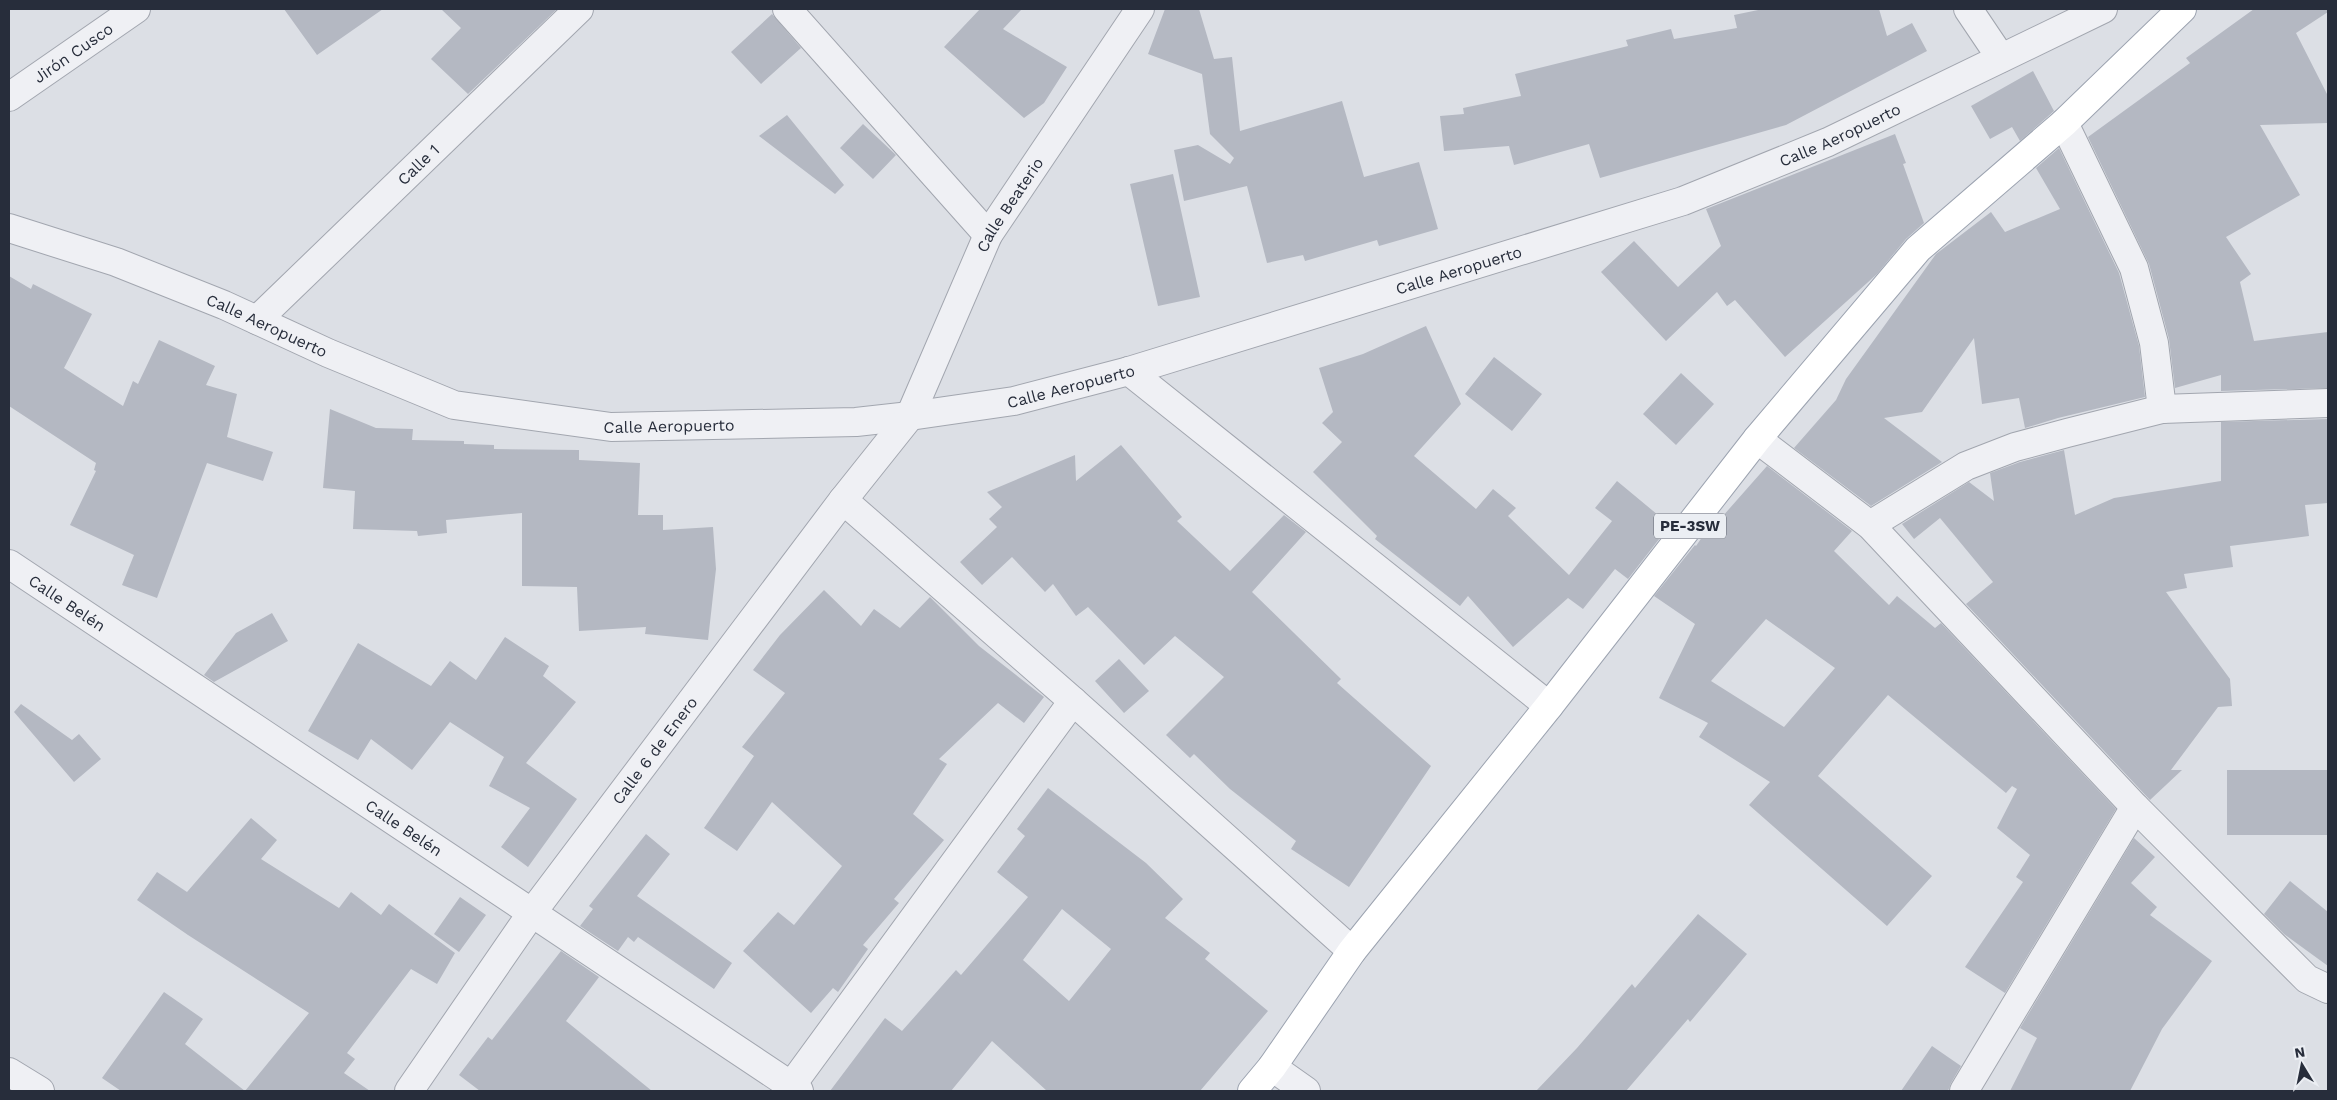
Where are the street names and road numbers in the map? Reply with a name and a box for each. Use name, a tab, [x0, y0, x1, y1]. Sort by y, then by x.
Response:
street label: Jirón Cusco	[30, 18, 116, 87]
street label: Calle Aeropuerto	[1776, 99, 1903, 170]
street label: Calle 1	[393, 140, 443, 189]
street label: Calle Beaterio	[972, 154, 1047, 255]
street label: Calle Aeropuerto	[1393, 242, 1524, 298]
street label: Calle Aeropuerto	[204, 290, 331, 361]
street label: Calle Aeropuerto	[1006, 360, 1137, 411]
street label: Calle Aeropuerto	[602, 415, 735, 437]
road number: PE-3SW	[1654, 514, 1726, 538]
street label: Calle Belén	[25, 570, 109, 635]
street label: Calle 6 de Enero	[608, 693, 701, 808]
street label: Calle Belén	[362, 795, 446, 860]

